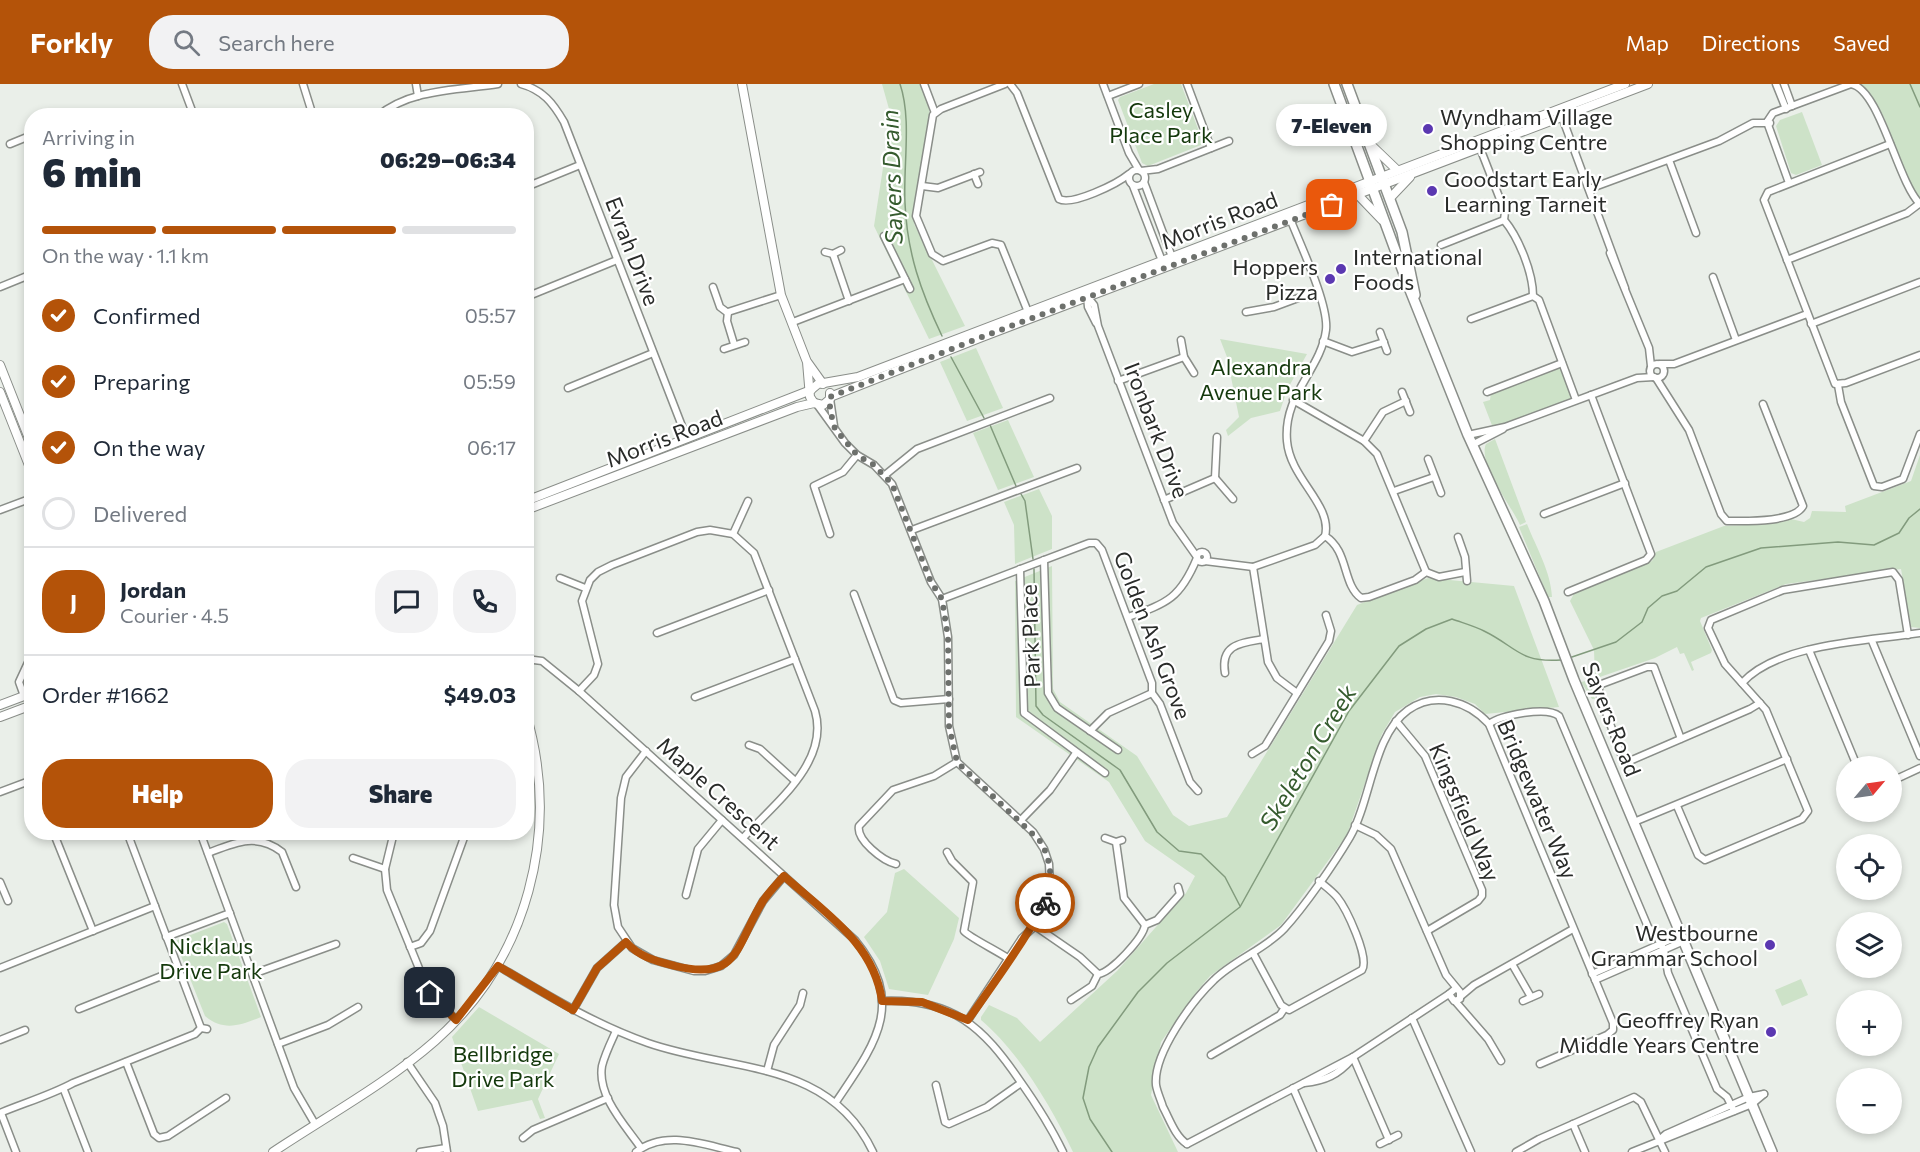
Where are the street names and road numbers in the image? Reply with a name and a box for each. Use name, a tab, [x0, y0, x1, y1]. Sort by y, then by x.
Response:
street label: Morris Road	[1157, 185, 1281, 255]
street label: Evrah Drive	[600, 193, 666, 309]
street label: Ironbark Drive	[1119, 358, 1195, 502]
street label: Morris Road	[602, 403, 726, 473]
street label: Golden Ash Grove	[1109, 547, 1197, 723]
street label: Park Place	[1015, 584, 1045, 688]
street label: Sayers Road	[1577, 658, 1647, 780]
street label: Bridgewater Way	[1492, 715, 1584, 883]
street label: Maple Crescent	[652, 731, 786, 855]
street label: Kingsfield Way	[1424, 739, 1506, 885]

